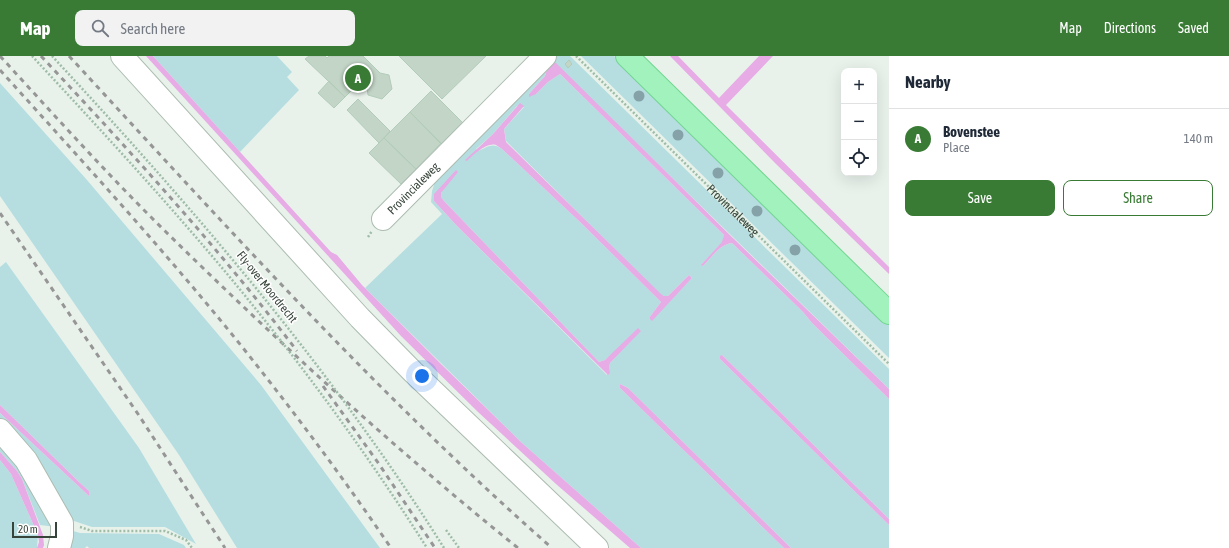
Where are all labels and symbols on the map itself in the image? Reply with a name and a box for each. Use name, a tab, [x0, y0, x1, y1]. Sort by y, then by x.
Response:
pin: A	[345, 63, 371, 93]
street label: Provincialeweg	[385, 159, 443, 217]
street label: Provincialeweg	[704, 182, 762, 240]
street label: Fly-over Moordrecht	[234, 248, 300, 326]
your location	[412, 366, 432, 386]
scale bar	[12, 520, 57, 539]

